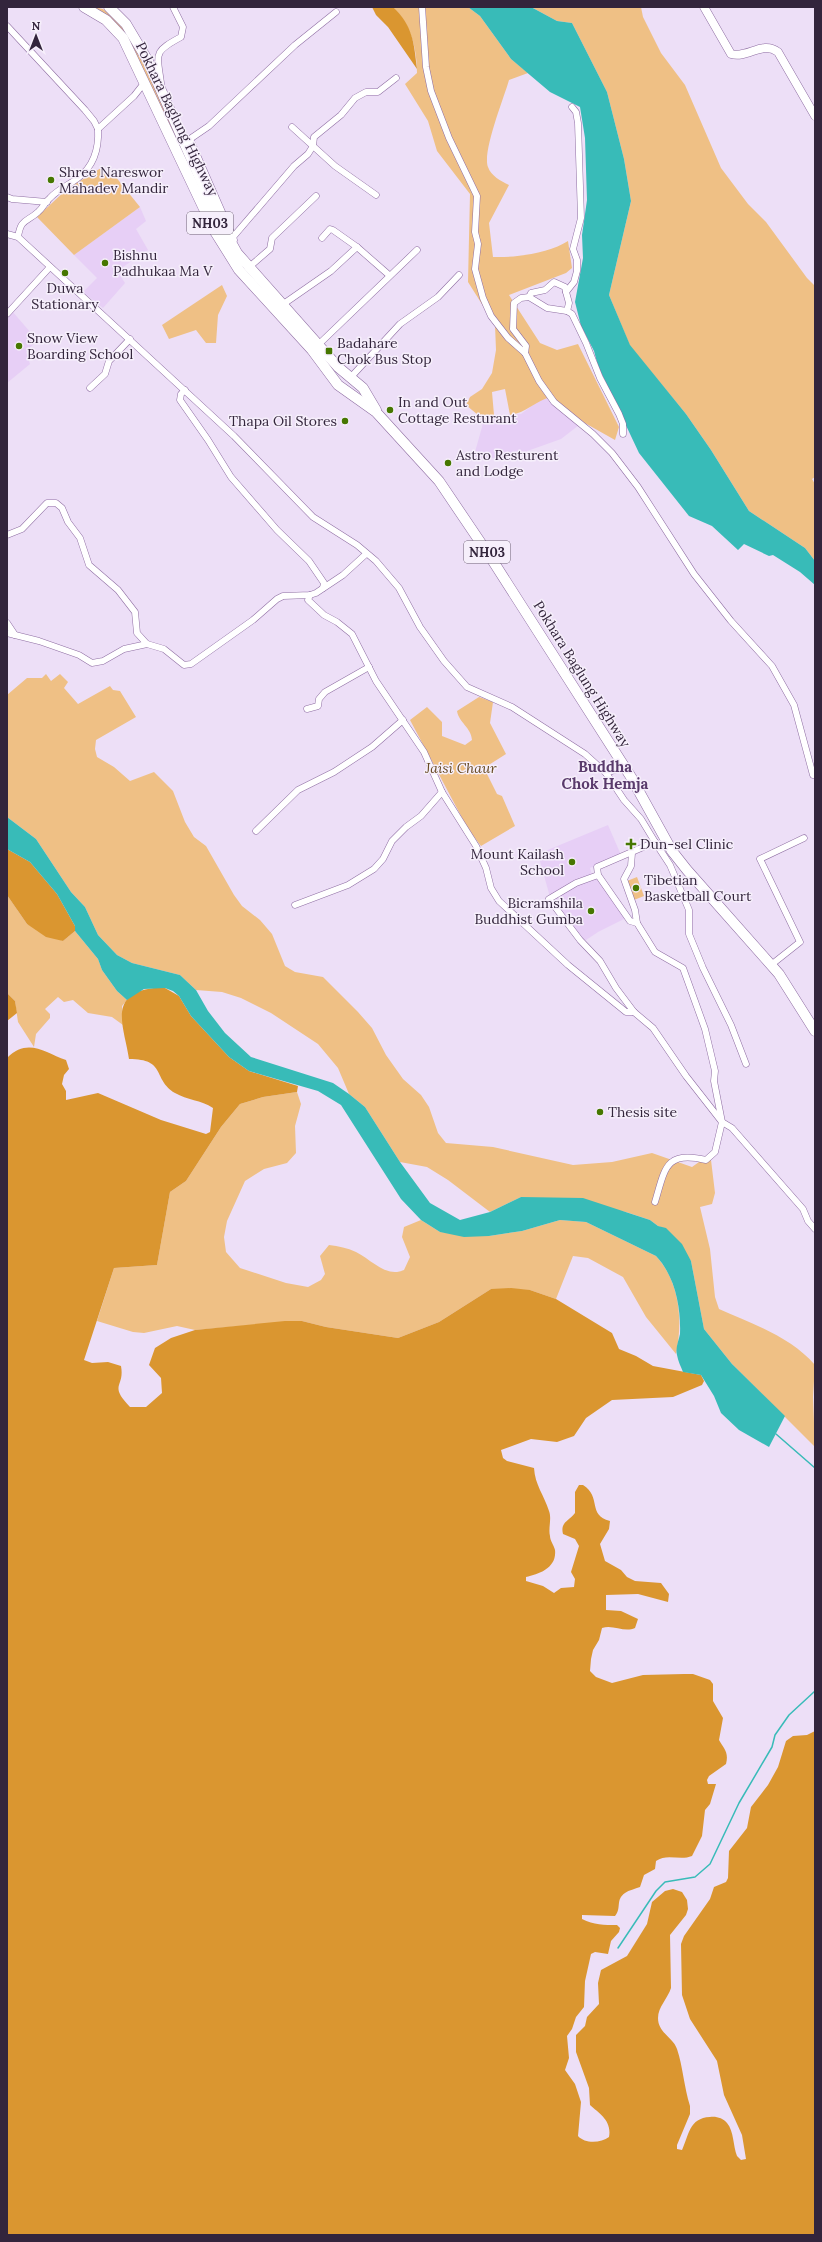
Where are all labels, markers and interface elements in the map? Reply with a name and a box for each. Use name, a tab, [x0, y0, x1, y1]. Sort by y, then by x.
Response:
north arrow	[16, 16, 56, 56]
text: N	[32, 19, 41, 33]
street label: Pokhara Baglung Highway	[132, 39, 222, 200]
place label: Shree Nareswor Mahadev Mandir	[59, 163, 168, 197]
marker: Shree Nareswor Mahadev Mandir	[46, 175, 56, 185]
road number: NH03	[187, 212, 233, 234]
place label: Bishnu Padhukaa Ma V	[113, 246, 213, 280]
marker: Bishnu Padhukaa Ma V	[100, 258, 110, 268]
marker: Duwa Stationary	[60, 268, 70, 278]
place label: Duwa Stationary	[31, 279, 99, 313]
place label: Snow View Boarding School	[27, 329, 133, 363]
place label: Badahare Chok Bus Stop	[337, 334, 432, 368]
marker: Snow View Boarding School	[14, 341, 24, 351]
marker: Badahare Chok Bus Stop	[324, 346, 334, 356]
place label: In and Out Cottage Resturant	[398, 393, 517, 427]
marker: In and Out Cottage Resturant	[385, 405, 395, 415]
place label: Thapa Oil Stores	[229, 412, 337, 430]
marker: Thapa Oil Stores	[340, 416, 350, 426]
place label: Astro Resturent and Lodge	[455, 446, 559, 480]
marker: Astro Resturent and Lodge	[443, 458, 453, 468]
road number: NH03	[464, 541, 510, 563]
street label: Pokhara Baglung Highway	[529, 597, 635, 751]
district label: Buddha Chok Hemja	[562, 757, 649, 793]
park label: Jaisi Chaur	[424, 759, 497, 777]
place label: Dun-sel Clinic	[640, 835, 733, 853]
marker: Dun-sel Clinic	[625, 838, 637, 850]
place label: Mount Kailash School	[471, 845, 564, 879]
marker: Mount Kailash School	[567, 857, 577, 867]
place label: Tibetian Basketball Court	[644, 871, 752, 905]
marker: Tibetian Basketball Court	[631, 883, 641, 893]
place label: Bicramshila Buddhist Gumba	[474, 894, 583, 928]
marker: Bicramshila Buddhist Gumba	[586, 906, 596, 916]
place label: Thesis site	[608, 1103, 678, 1121]
marker: Thesis site	[595, 1107, 605, 1117]

